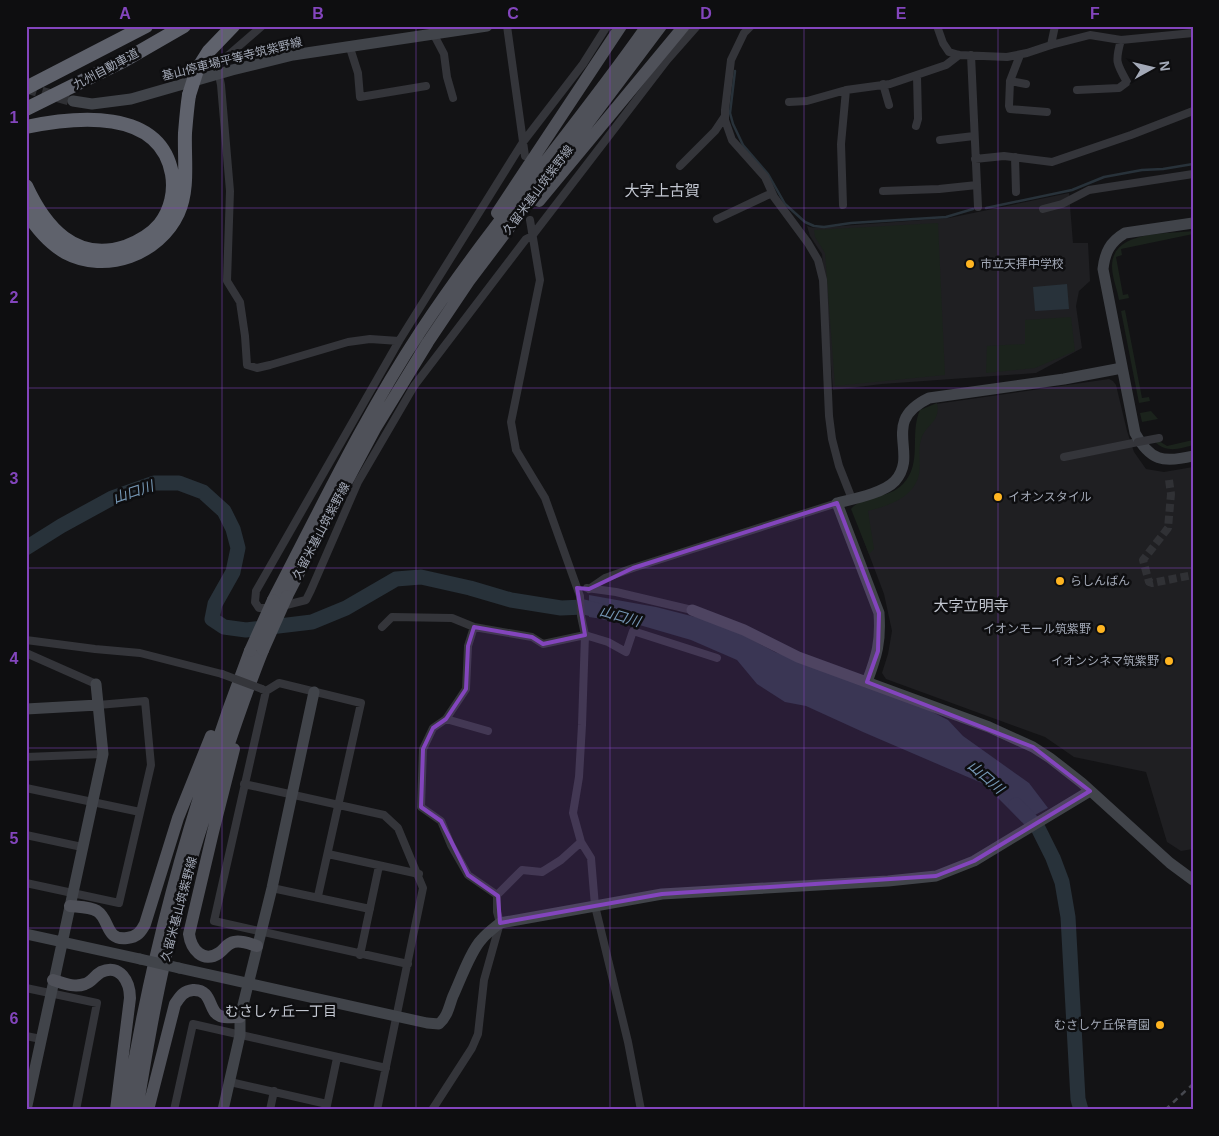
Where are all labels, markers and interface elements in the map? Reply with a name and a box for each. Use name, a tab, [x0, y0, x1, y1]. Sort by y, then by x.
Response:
text: A	[119, 5, 131, 22]
text: B	[312, 5, 324, 22]
text: C	[507, 5, 519, 22]
text: D	[700, 5, 712, 22]
text: E	[896, 5, 907, 22]
text: F	[1090, 5, 1100, 22]
street label: 基山停車場平等寺筑紫野線	[160, 35, 304, 83]
north arrow	[1126, 42, 1176, 92]
street label: 九州自動車道	[71, 46, 141, 92]
text: N	[1156, 60, 1174, 72]
text: 1	[10, 109, 19, 126]
street label: 久留米基山筑紫野線	[500, 143, 576, 237]
district label: 大字上古賀	[624, 182, 700, 199]
place label: 市立天拝中学校	[980, 257, 1064, 271]
marker: 市立天拝中学校	[964, 258, 976, 270]
text: 2	[10, 289, 19, 306]
text: 3	[10, 470, 19, 487]
water label: 山口川	[111, 477, 157, 506]
street label: 久留米基山筑紫野線	[289, 480, 353, 582]
place label: イオンスタイル	[1008, 490, 1092, 504]
marker: イオンスタイル	[992, 491, 1004, 503]
place label: らしんばん	[1070, 574, 1130, 588]
marker: らしんばん	[1054, 575, 1066, 587]
district label: 大字立明寺	[933, 597, 1009, 614]
water label: 山口川	[598, 603, 644, 630]
place label: イオンモール筑紫野	[983, 622, 1091, 636]
marker: イオンモール筑紫野	[1095, 623, 1107, 635]
text: 4	[10, 650, 19, 667]
place label: イオンシネマ筑紫野	[1051, 654, 1159, 668]
marker: イオンシネマ筑紫野	[1163, 655, 1175, 667]
water label: 山口川	[965, 757, 1009, 798]
text: 5	[10, 830, 19, 847]
street label: 久留米基山筑紫野線	[158, 855, 200, 963]
district label: むさしヶ丘一丁目	[225, 1003, 337, 1019]
text: 6	[10, 1010, 19, 1027]
place label: むさしケ丘保育園	[1054, 1018, 1150, 1032]
marker: むさしケ丘保育園	[1154, 1019, 1166, 1031]

